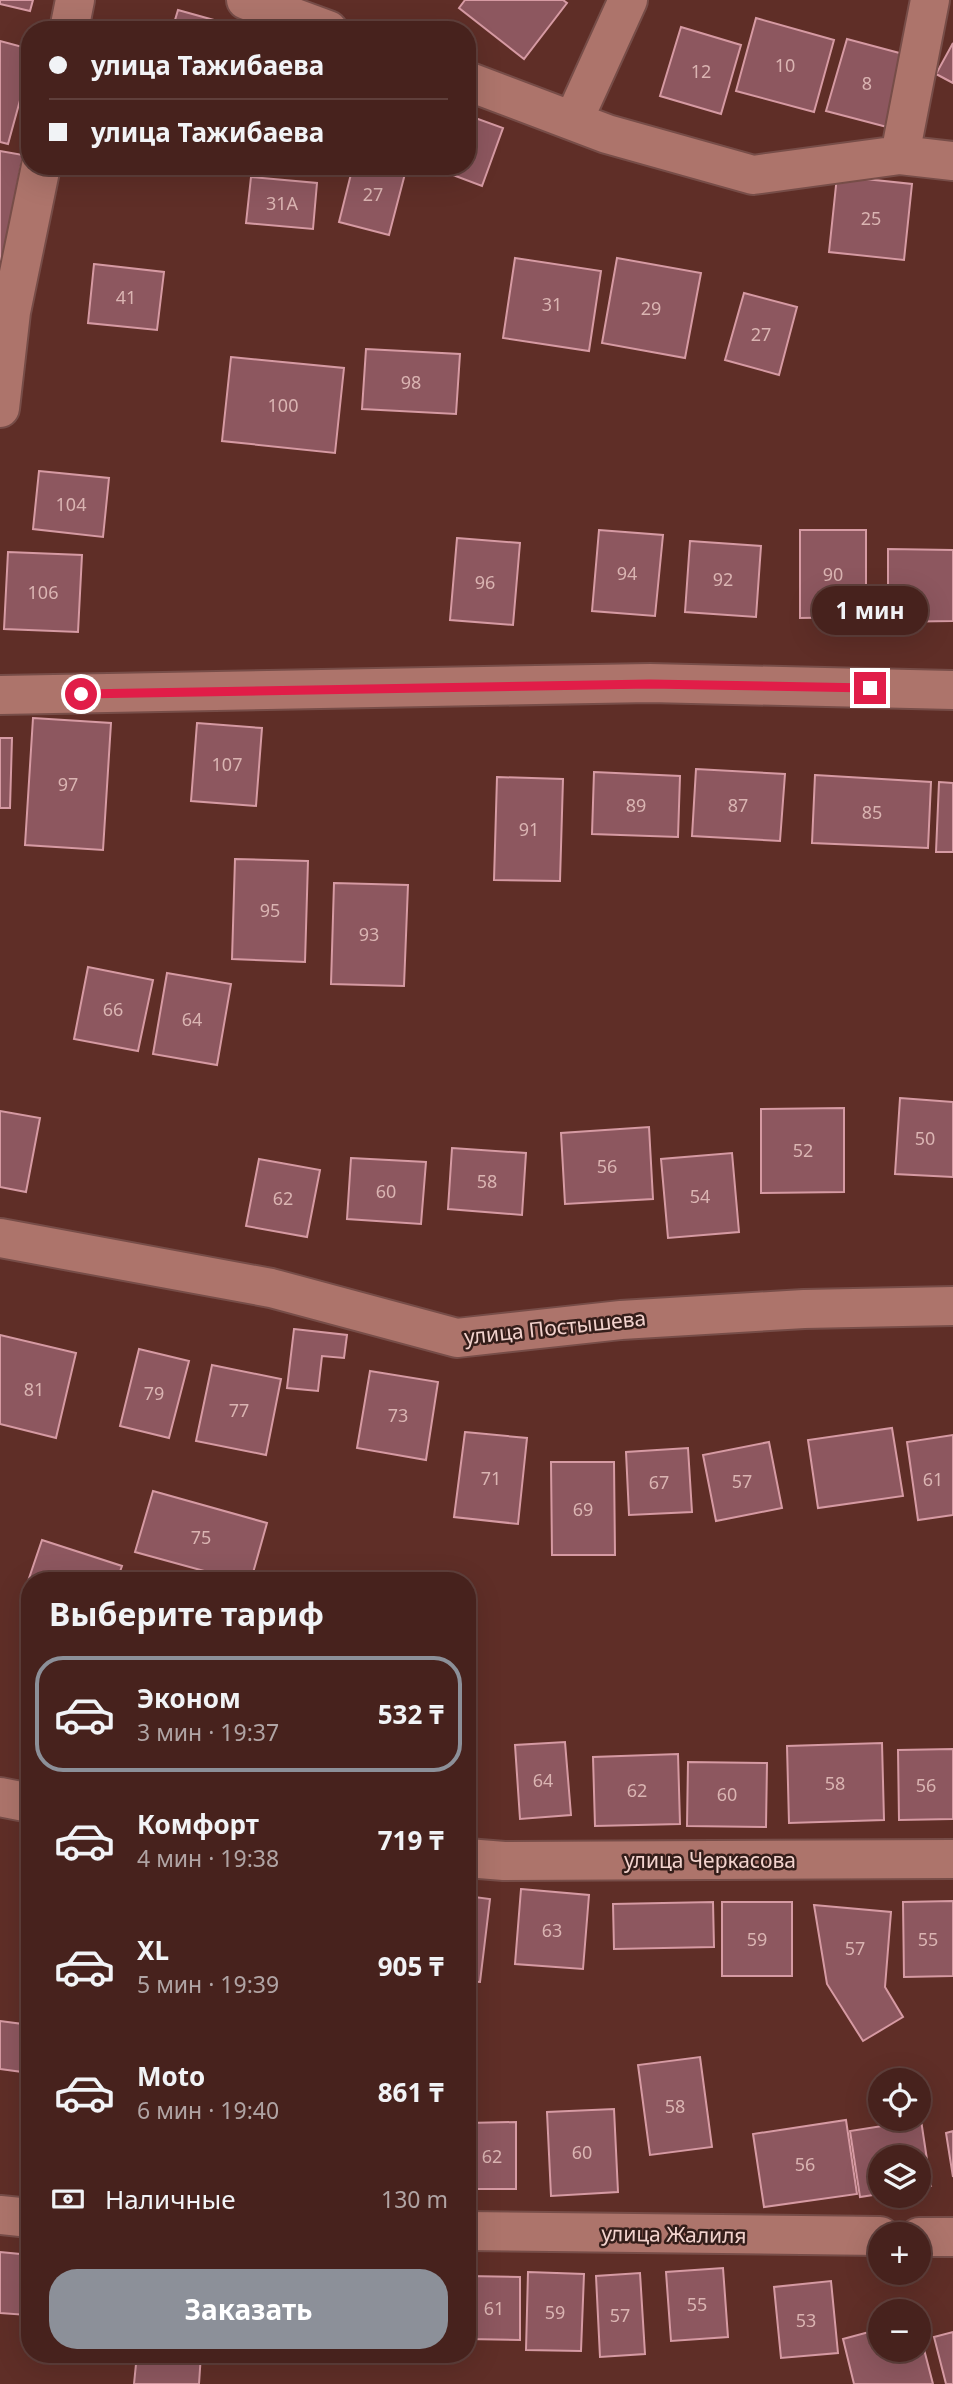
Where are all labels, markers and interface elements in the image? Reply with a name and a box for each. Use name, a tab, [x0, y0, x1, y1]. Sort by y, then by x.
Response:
text: улица Тажибаева	[91, 47, 324, 83]
house number: 10	[775, 53, 795, 77]
house number: 12	[691, 59, 711, 83]
house number: 8	[862, 71, 872, 95]
text: улица Тажибаева	[91, 114, 324, 150]
house number: 27	[363, 182, 383, 206]
house number: 31А	[266, 191, 299, 215]
house number: 25	[861, 206, 881, 230]
house number: 41	[116, 285, 136, 309]
house number: 31	[542, 292, 562, 316]
house number: 29	[641, 296, 661, 320]
house number: 27	[751, 322, 771, 346]
house number: 98	[401, 370, 421, 394]
house number: 100	[268, 393, 298, 417]
house number: 104	[56, 492, 86, 516]
house number: 94	[617, 561, 637, 585]
house number: 90	[823, 562, 843, 586]
house number: 92	[713, 567, 733, 591]
house number: 96	[475, 570, 495, 594]
house number: 106	[28, 580, 58, 604]
callout: 1 мин	[812, 586, 928, 636]
text: 1 мин	[836, 594, 904, 626]
route end	[854, 672, 886, 704]
route start	[65, 678, 97, 710]
house number: 107	[212, 752, 242, 776]
house number: 97	[58, 772, 78, 796]
house number: 89	[626, 793, 646, 817]
house number: 87	[728, 793, 748, 817]
house number: 85	[862, 800, 882, 824]
house number: 91	[519, 817, 539, 841]
house number: 95	[260, 898, 280, 922]
house number: 93	[359, 922, 379, 946]
house number: 66	[103, 997, 123, 1021]
house number: 64	[182, 1007, 202, 1031]
house number: 50	[915, 1126, 935, 1150]
house number: 52	[793, 1138, 813, 1162]
house number: 56	[597, 1154, 617, 1178]
house number: 58	[477, 1169, 497, 1193]
house number: 60	[376, 1179, 396, 1203]
house number: 54	[690, 1184, 710, 1208]
house number: 62	[273, 1186, 293, 1210]
street label: улица Постышева	[463, 1304, 647, 1350]
house number: 81	[24, 1377, 44, 1401]
house number: 79	[144, 1381, 164, 1405]
house number: 77	[229, 1398, 249, 1422]
house number: 73	[388, 1403, 408, 1427]
house number: 71	[481, 1466, 501, 1490]
house number: 61	[923, 1467, 943, 1491]
house number: 57	[732, 1469, 752, 1493]
house number: 67	[649, 1470, 669, 1494]
house number: 69	[573, 1497, 593, 1521]
house number: 75	[191, 1525, 211, 1549]
text: Выберите тариф	[49, 1592, 324, 1635]
text: Эконом	[137, 1680, 241, 1716]
icon: car	[53, 1683, 116, 1746]
text: 532 ₸	[378, 1696, 444, 1732]
text: 3 мин · 19:37	[137, 1716, 279, 1748]
house number: 64	[533, 1768, 553, 1792]
house number: 58	[825, 1771, 845, 1795]
house number: 56	[916, 1773, 936, 1797]
house number: 62	[627, 1778, 647, 1802]
house number: 60	[717, 1782, 737, 1806]
text: Комфорт	[137, 1806, 259, 1842]
icon: car	[53, 1809, 116, 1872]
text: 719 ₸	[378, 1822, 444, 1858]
text: 4 мин · 19:38	[137, 1842, 279, 1874]
street label: улица Черкасова	[624, 1846, 796, 1874]
house number: 63	[542, 1918, 562, 1942]
house number: 59	[747, 1927, 767, 1951]
house number: 55	[918, 1927, 938, 1951]
text: XL	[137, 1932, 169, 1968]
icon: car	[53, 1935, 116, 1998]
house number: 57	[845, 1936, 865, 1960]
text: 905 ₸	[378, 1948, 444, 1984]
text: 5 мин · 19:39	[137, 1968, 279, 2000]
text: Moto	[137, 2058, 205, 2094]
icon: car	[53, 2061, 116, 2124]
map controls	[868, 2068, 931, 2362]
button: locate	[868, 2068, 931, 2131]
text: 861 ₸	[378, 2074, 444, 2110]
text: 6 мин · 19:40	[137, 2094, 279, 2126]
house number: 58	[665, 2094, 685, 2118]
house number: 60	[572, 2140, 592, 2164]
house number: 62	[482, 2144, 502, 2168]
button: layers	[868, 2145, 931, 2208]
house number: 56	[795, 2152, 815, 2176]
icon: cash	[49, 2180, 87, 2218]
text: Наличные	[105, 2181, 236, 2217]
text: 130 m	[381, 2183, 448, 2215]
street label: улица Жалиля	[601, 2219, 747, 2249]
button: +	[868, 2222, 931, 2285]
button: Заказать	[49, 2269, 448, 2349]
house number: 55	[687, 2292, 707, 2316]
house number: 61	[484, 2296, 504, 2320]
button: −	[868, 2299, 931, 2362]
house number: 59	[545, 2300, 565, 2324]
house number: 57	[610, 2303, 630, 2327]
house number: 53	[796, 2308, 816, 2332]

